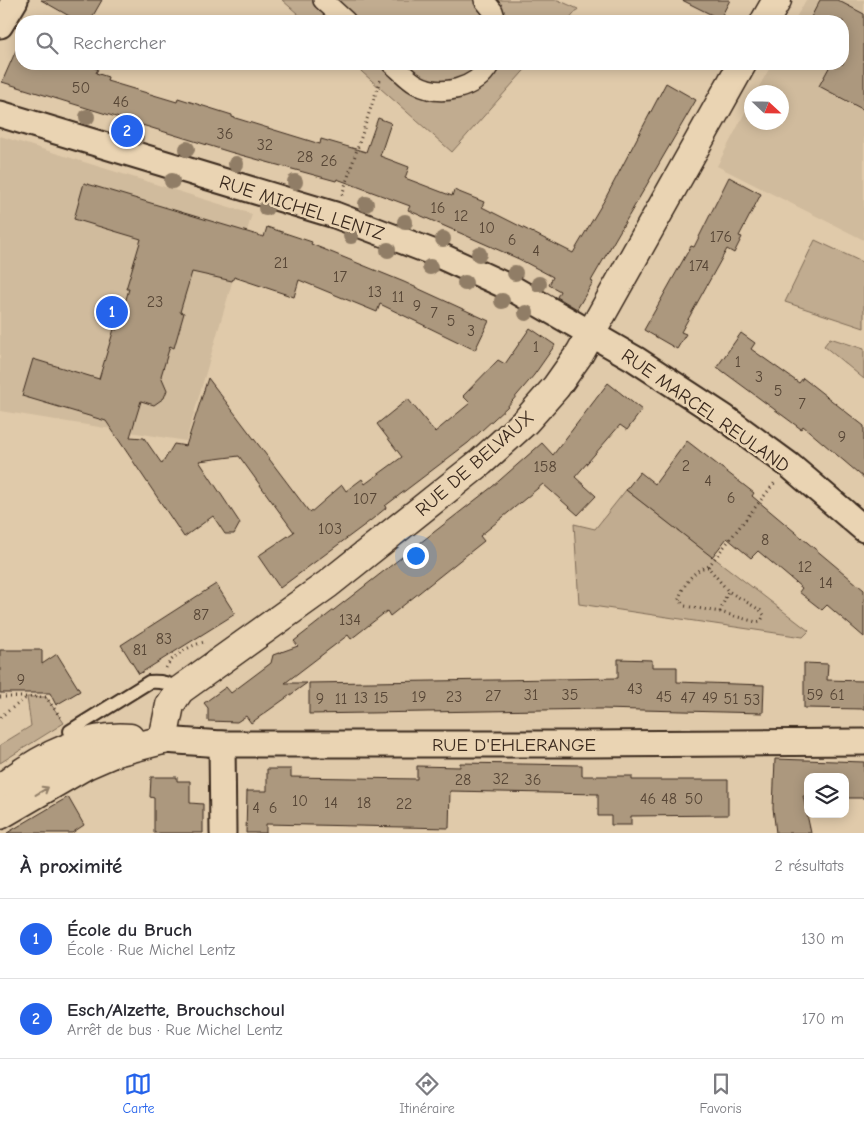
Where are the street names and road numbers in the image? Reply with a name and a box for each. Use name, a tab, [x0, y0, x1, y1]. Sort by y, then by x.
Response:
street label: RUE MICHEL LENTZ	[216, 171, 387, 245]
street label: RUE MARCEL REULAND	[617, 344, 794, 477]
street label: RUE DE BELVAUX	[411, 406, 538, 521]
street label: RUE D'EHLERANGE	[432, 734, 596, 756]

